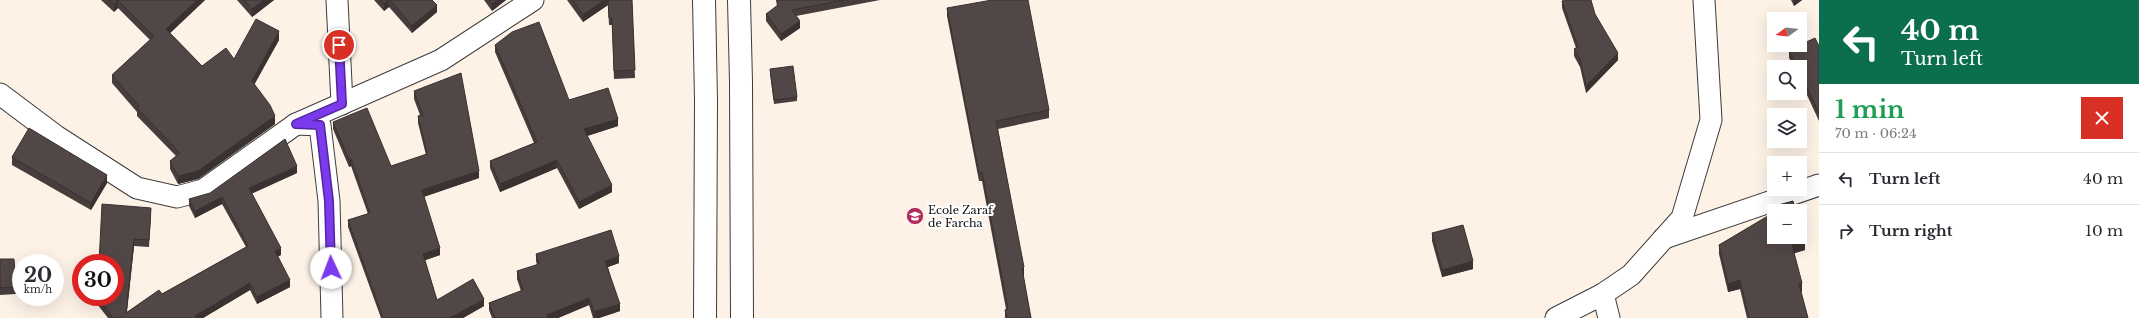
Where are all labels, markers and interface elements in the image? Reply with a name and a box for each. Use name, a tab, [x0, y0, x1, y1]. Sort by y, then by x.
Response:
north arrow	[1767, 12, 1807, 52]
map controls	[1767, 12, 1807, 244]
text: 40 m	[1901, 13, 1979, 48]
icon: left	[1835, 16, 1887, 68]
pin	[322, 28, 356, 62]
icon: arrive	[328, 34, 350, 56]
text: Turn left	[1901, 48, 1983, 70]
button: search	[1767, 60, 1807, 100]
text: 1 min	[1835, 95, 1905, 124]
button: close	[2081, 97, 2123, 139]
button: layers	[1767, 108, 1807, 148]
text: 70 m · 06:24	[1835, 125, 1917, 142]
button: +	[1767, 156, 1807, 196]
icon: left	[1835, 168, 1857, 190]
text: Turn left	[1869, 169, 1940, 188]
text: 40 m	[2083, 169, 2123, 188]
place label: Ecole Zaraf de Farcha	[928, 203, 994, 230]
button: −	[1767, 204, 1807, 244]
school or university icon: Ecole Zaraf de Farcha	[905, 206, 925, 226]
icon: right	[1835, 220, 1857, 242]
text: Turn right	[1869, 221, 1952, 240]
text: 10 m	[2085, 221, 2123, 240]
position arrow	[310, 247, 352, 289]
speed limit sign: 30	[72, 254, 124, 306]
text: 20	[24, 263, 52, 287]
text: km/h	[24, 283, 52, 296]

